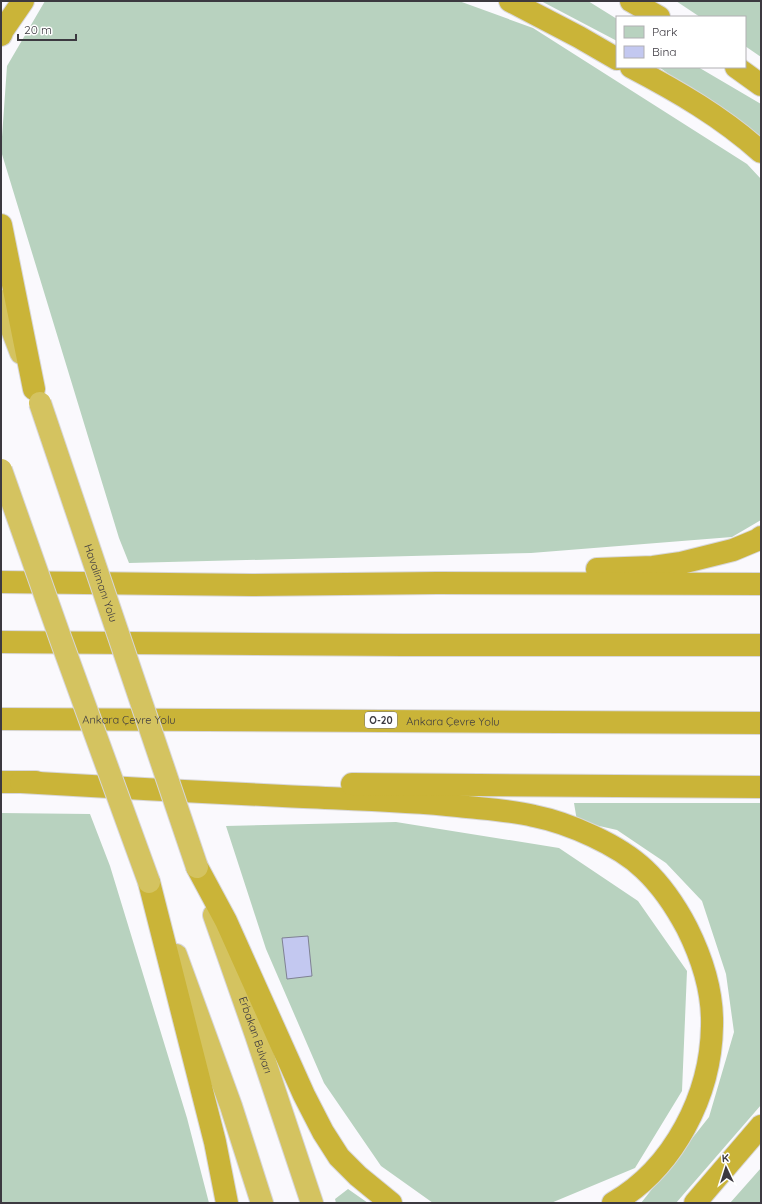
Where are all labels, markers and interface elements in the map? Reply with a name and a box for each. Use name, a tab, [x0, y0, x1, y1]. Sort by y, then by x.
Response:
scale bar	[18, 16, 76, 42]
legend	[616, 16, 746, 68]
text: 20 m	[24, 22, 52, 37]
text: Park	[652, 24, 677, 39]
text: Bina	[652, 44, 677, 59]
street label: Havalimanı Yolu	[81, 542, 121, 624]
street label: Ankara Çevre Yolu	[82, 712, 176, 727]
road number: O-20	[365, 712, 397, 728]
street label: Ankara Çevre Yolu	[406, 714, 500, 729]
street label: Erbakan Bulvarı	[236, 995, 275, 1075]
north arrow	[706, 1148, 746, 1188]
text: K	[721, 1151, 729, 1165]

